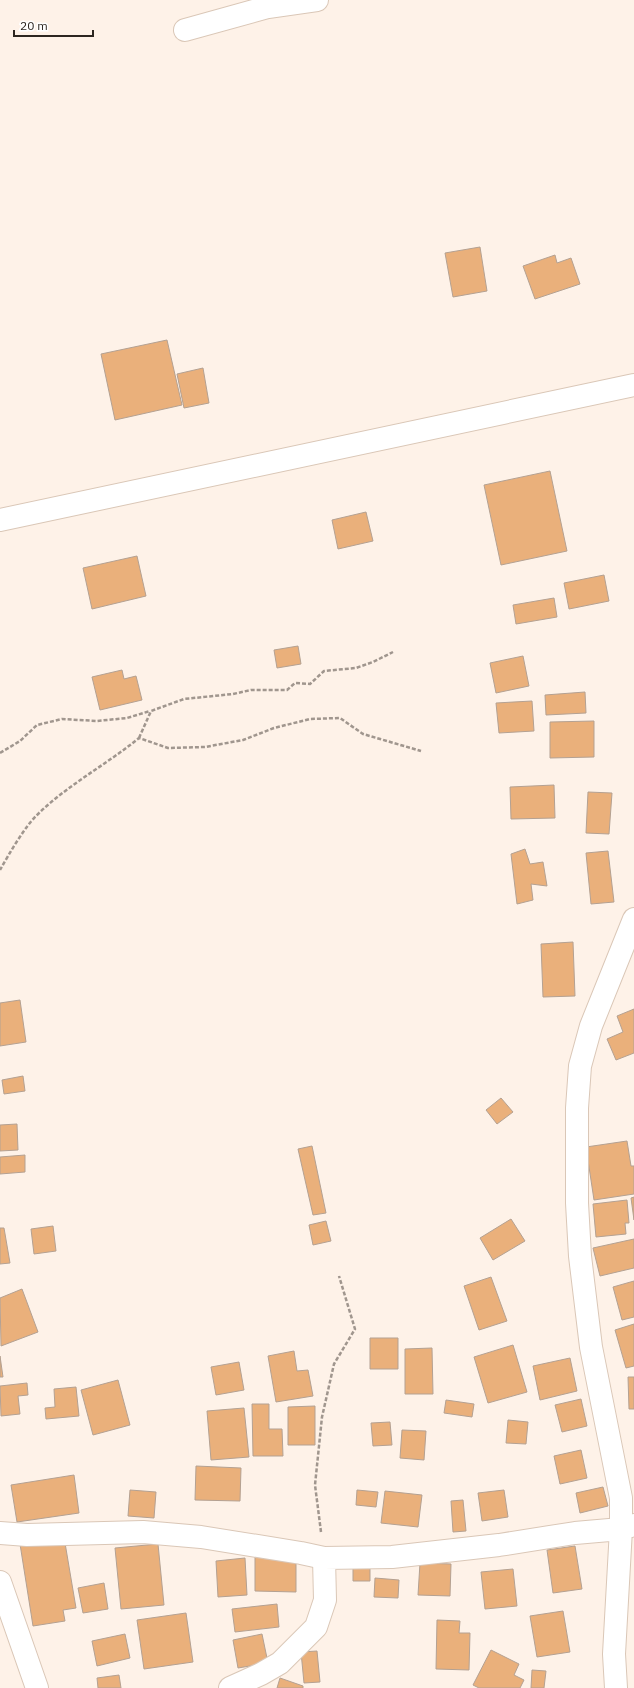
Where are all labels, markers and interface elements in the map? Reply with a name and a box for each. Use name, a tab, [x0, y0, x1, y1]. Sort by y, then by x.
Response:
scale bar	[14, 12, 93, 38]
text: 20 m	[20, 18, 48, 33]

